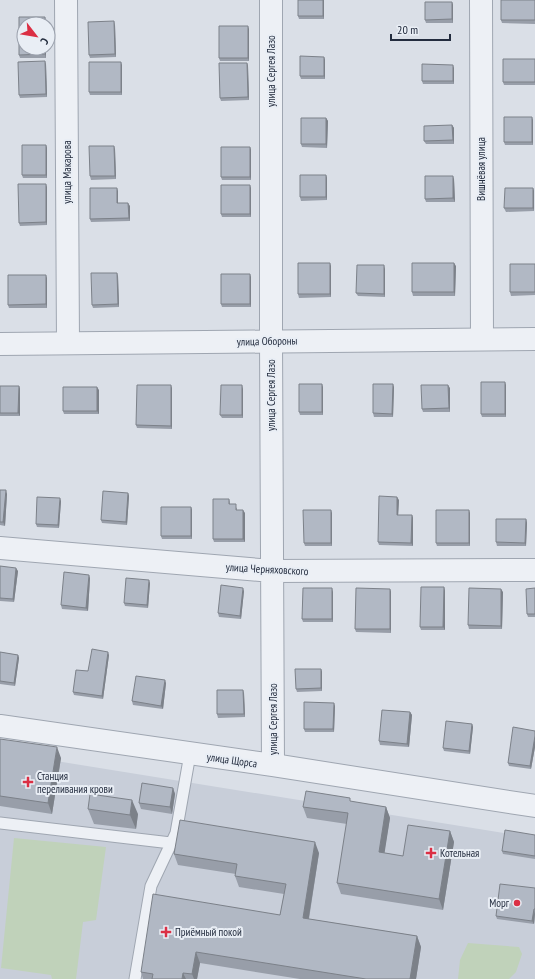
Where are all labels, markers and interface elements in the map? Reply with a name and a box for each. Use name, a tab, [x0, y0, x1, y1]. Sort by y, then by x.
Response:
north arrow	[16, 16, 56, 56]
scale bar	[391, 16, 450, 42]
text: 20 m	[397, 22, 418, 37]
text: С	[37, 35, 52, 47]
street label: улица Сергея Лазо	[264, 35, 278, 107]
street label: Вишнёвая улица	[474, 137, 488, 201]
street label: улица Макарова	[60, 140, 74, 204]
street label: улица Обороны	[237, 333, 298, 349]
street label: улица Сергея Лазо	[264, 359, 278, 431]
street label: улица Черняховского	[225, 560, 309, 578]
street label: улица Сергея Лазо	[266, 683, 280, 755]
street label: улица Щорса	[206, 750, 258, 770]
place label: Станция переливания крови	[37, 769, 113, 796]
marker: Станция переливания крови	[22, 776, 34, 788]
place label: Котельная	[440, 846, 479, 860]
marker: Котельная	[425, 847, 437, 859]
place label: Морг	[489, 896, 510, 910]
marker: Морг	[512, 898, 522, 908]
place label: Приёмный покой	[175, 925, 242, 939]
marker: Приёмный покой	[160, 926, 172, 938]

